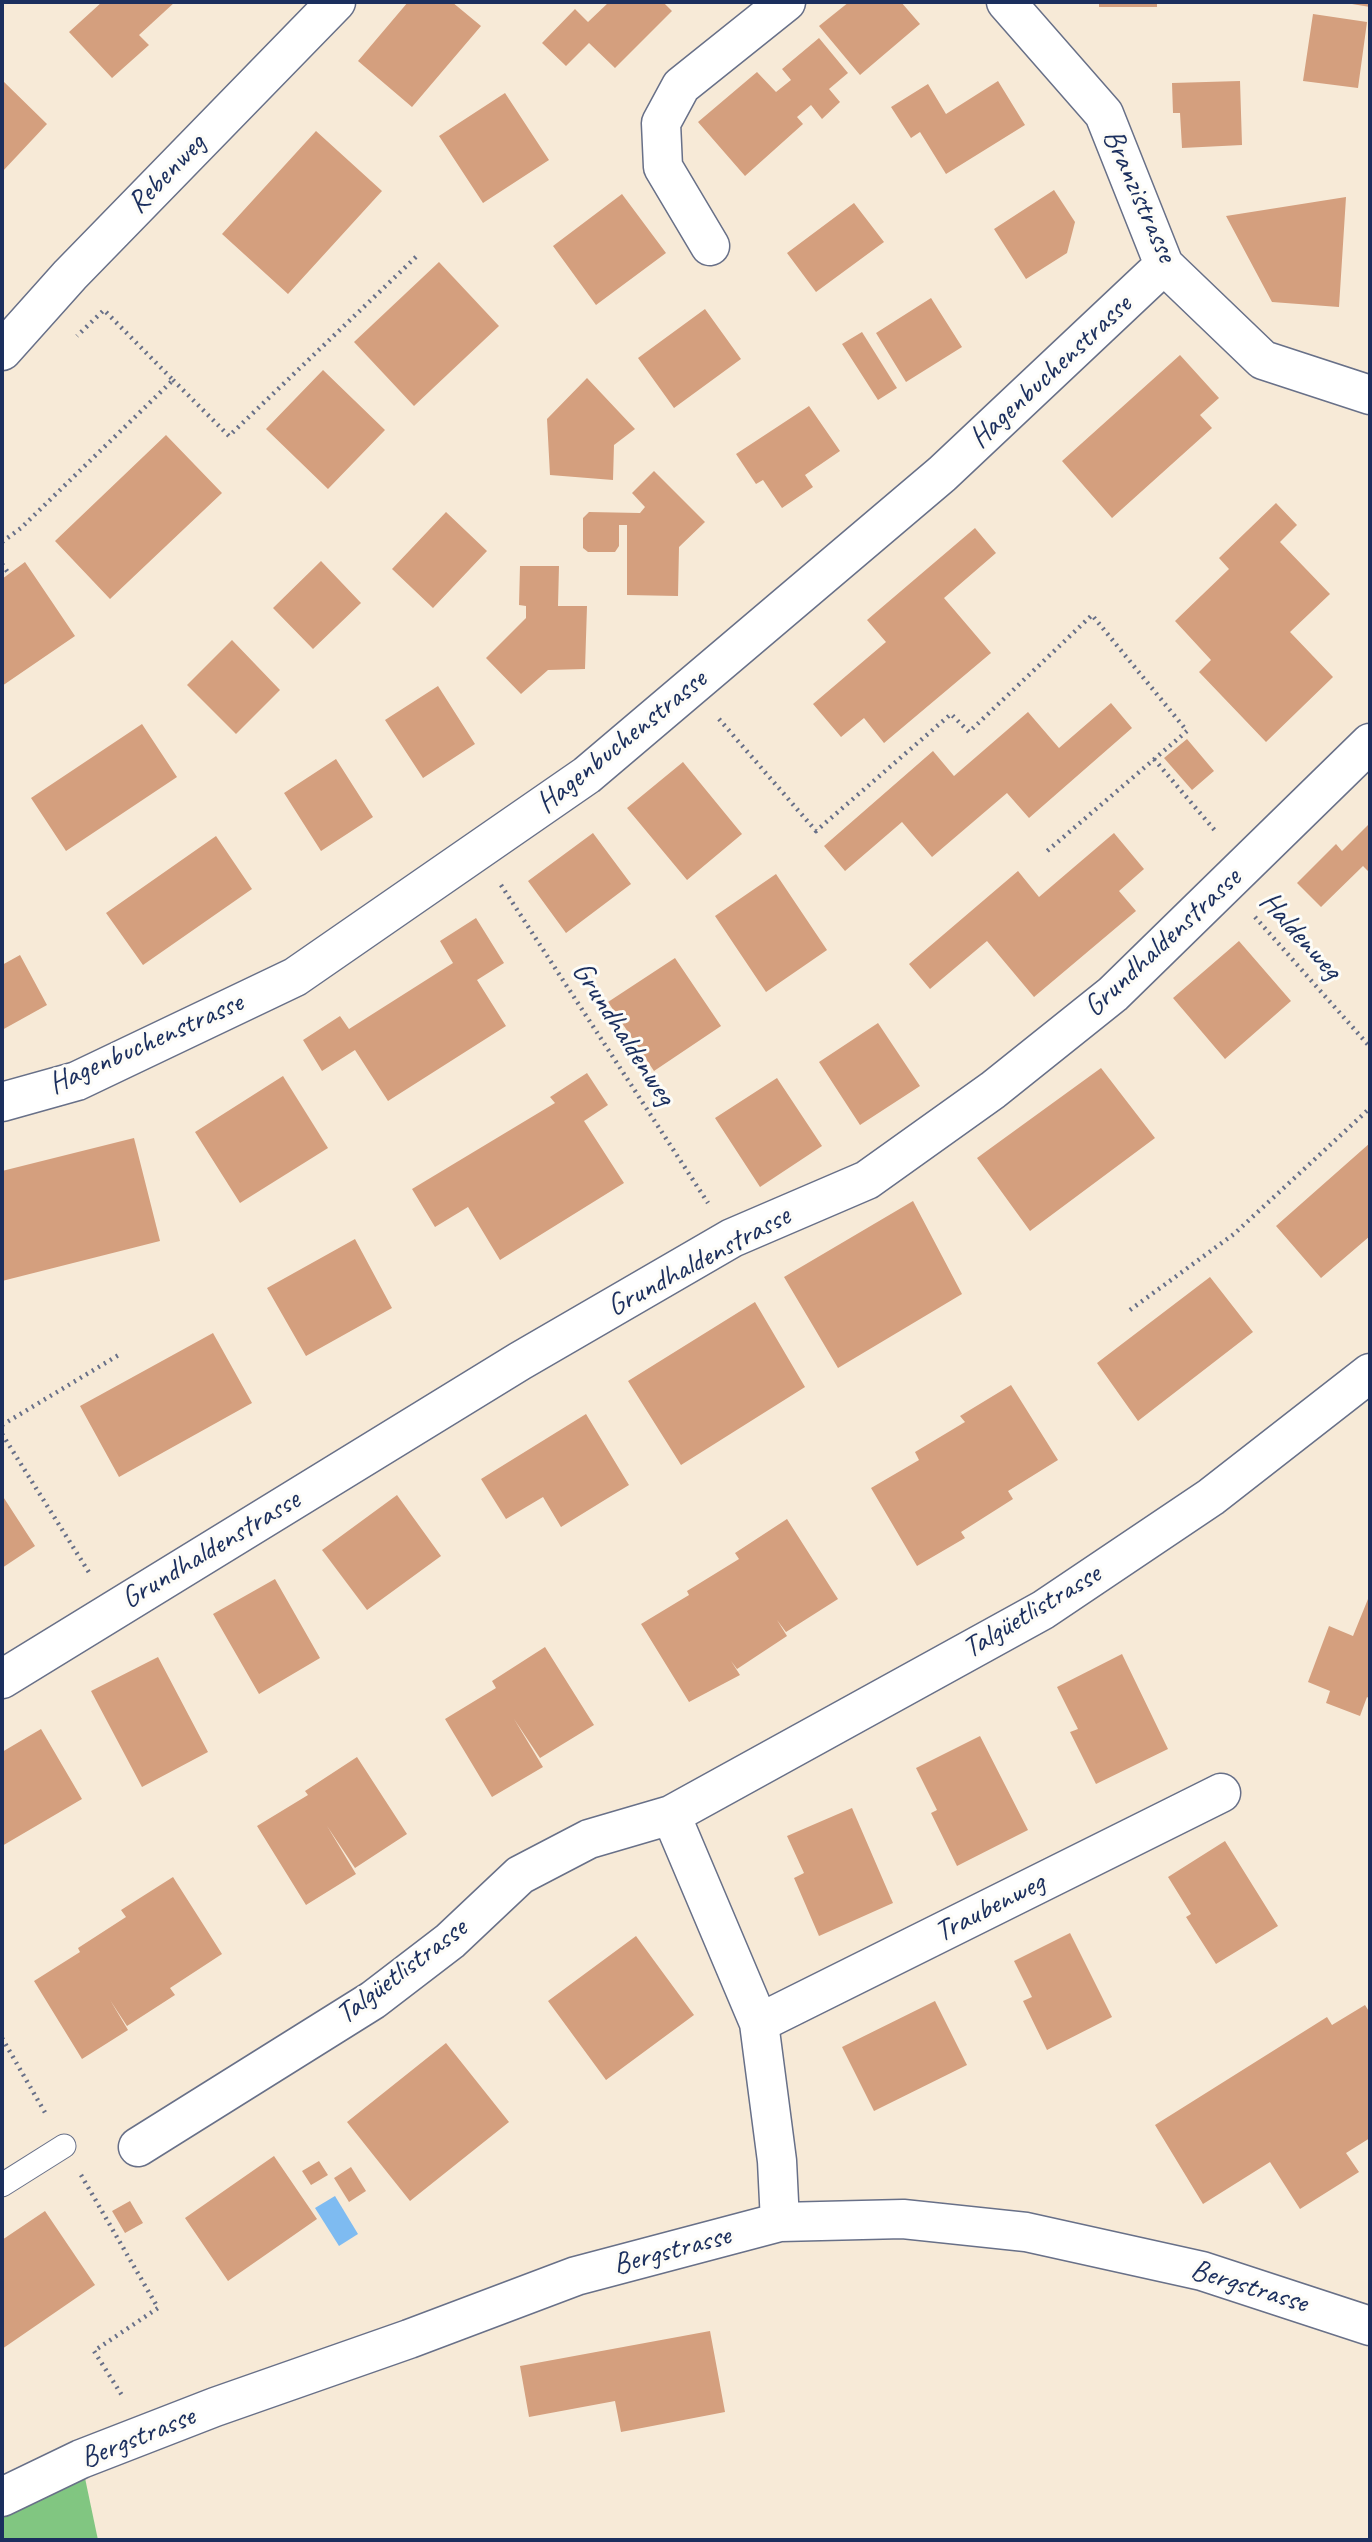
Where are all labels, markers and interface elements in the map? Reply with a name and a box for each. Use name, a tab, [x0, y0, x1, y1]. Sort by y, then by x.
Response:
street label: Branzistrasse	[1094, 124, 1184, 268]
street label: Rebenweg	[120, 126, 214, 222]
street label: Hagenbuchenstrasse	[962, 288, 1140, 456]
street label: Hagenbuchenstrasse	[530, 662, 714, 822]
street label: Grundhaldenstrasse	[1077, 861, 1249, 1025]
street label: Haldenweg	[1251, 885, 1349, 987]
street label: Grundhaldenweg	[563, 956, 683, 1112]
street label: Hagenbuchenstrasse	[43, 985, 249, 1103]
street label: Grundhaldenstrasse	[601, 1199, 797, 1325]
street label: Grundhaldenstrasse	[115, 1483, 307, 1617]
street label: Talgüetlistrasse	[956, 1557, 1108, 1667]
street label: Traubenweg	[929, 1865, 1051, 1951]
street label: Talgüetlistrasse	[329, 1911, 475, 2033]
street label: Bergstrasse	[609, 2218, 735, 2284]
street label: Bergstrasse	[1186, 2252, 1312, 2322]
street label: Bergstrasse	[76, 2399, 200, 2477]

